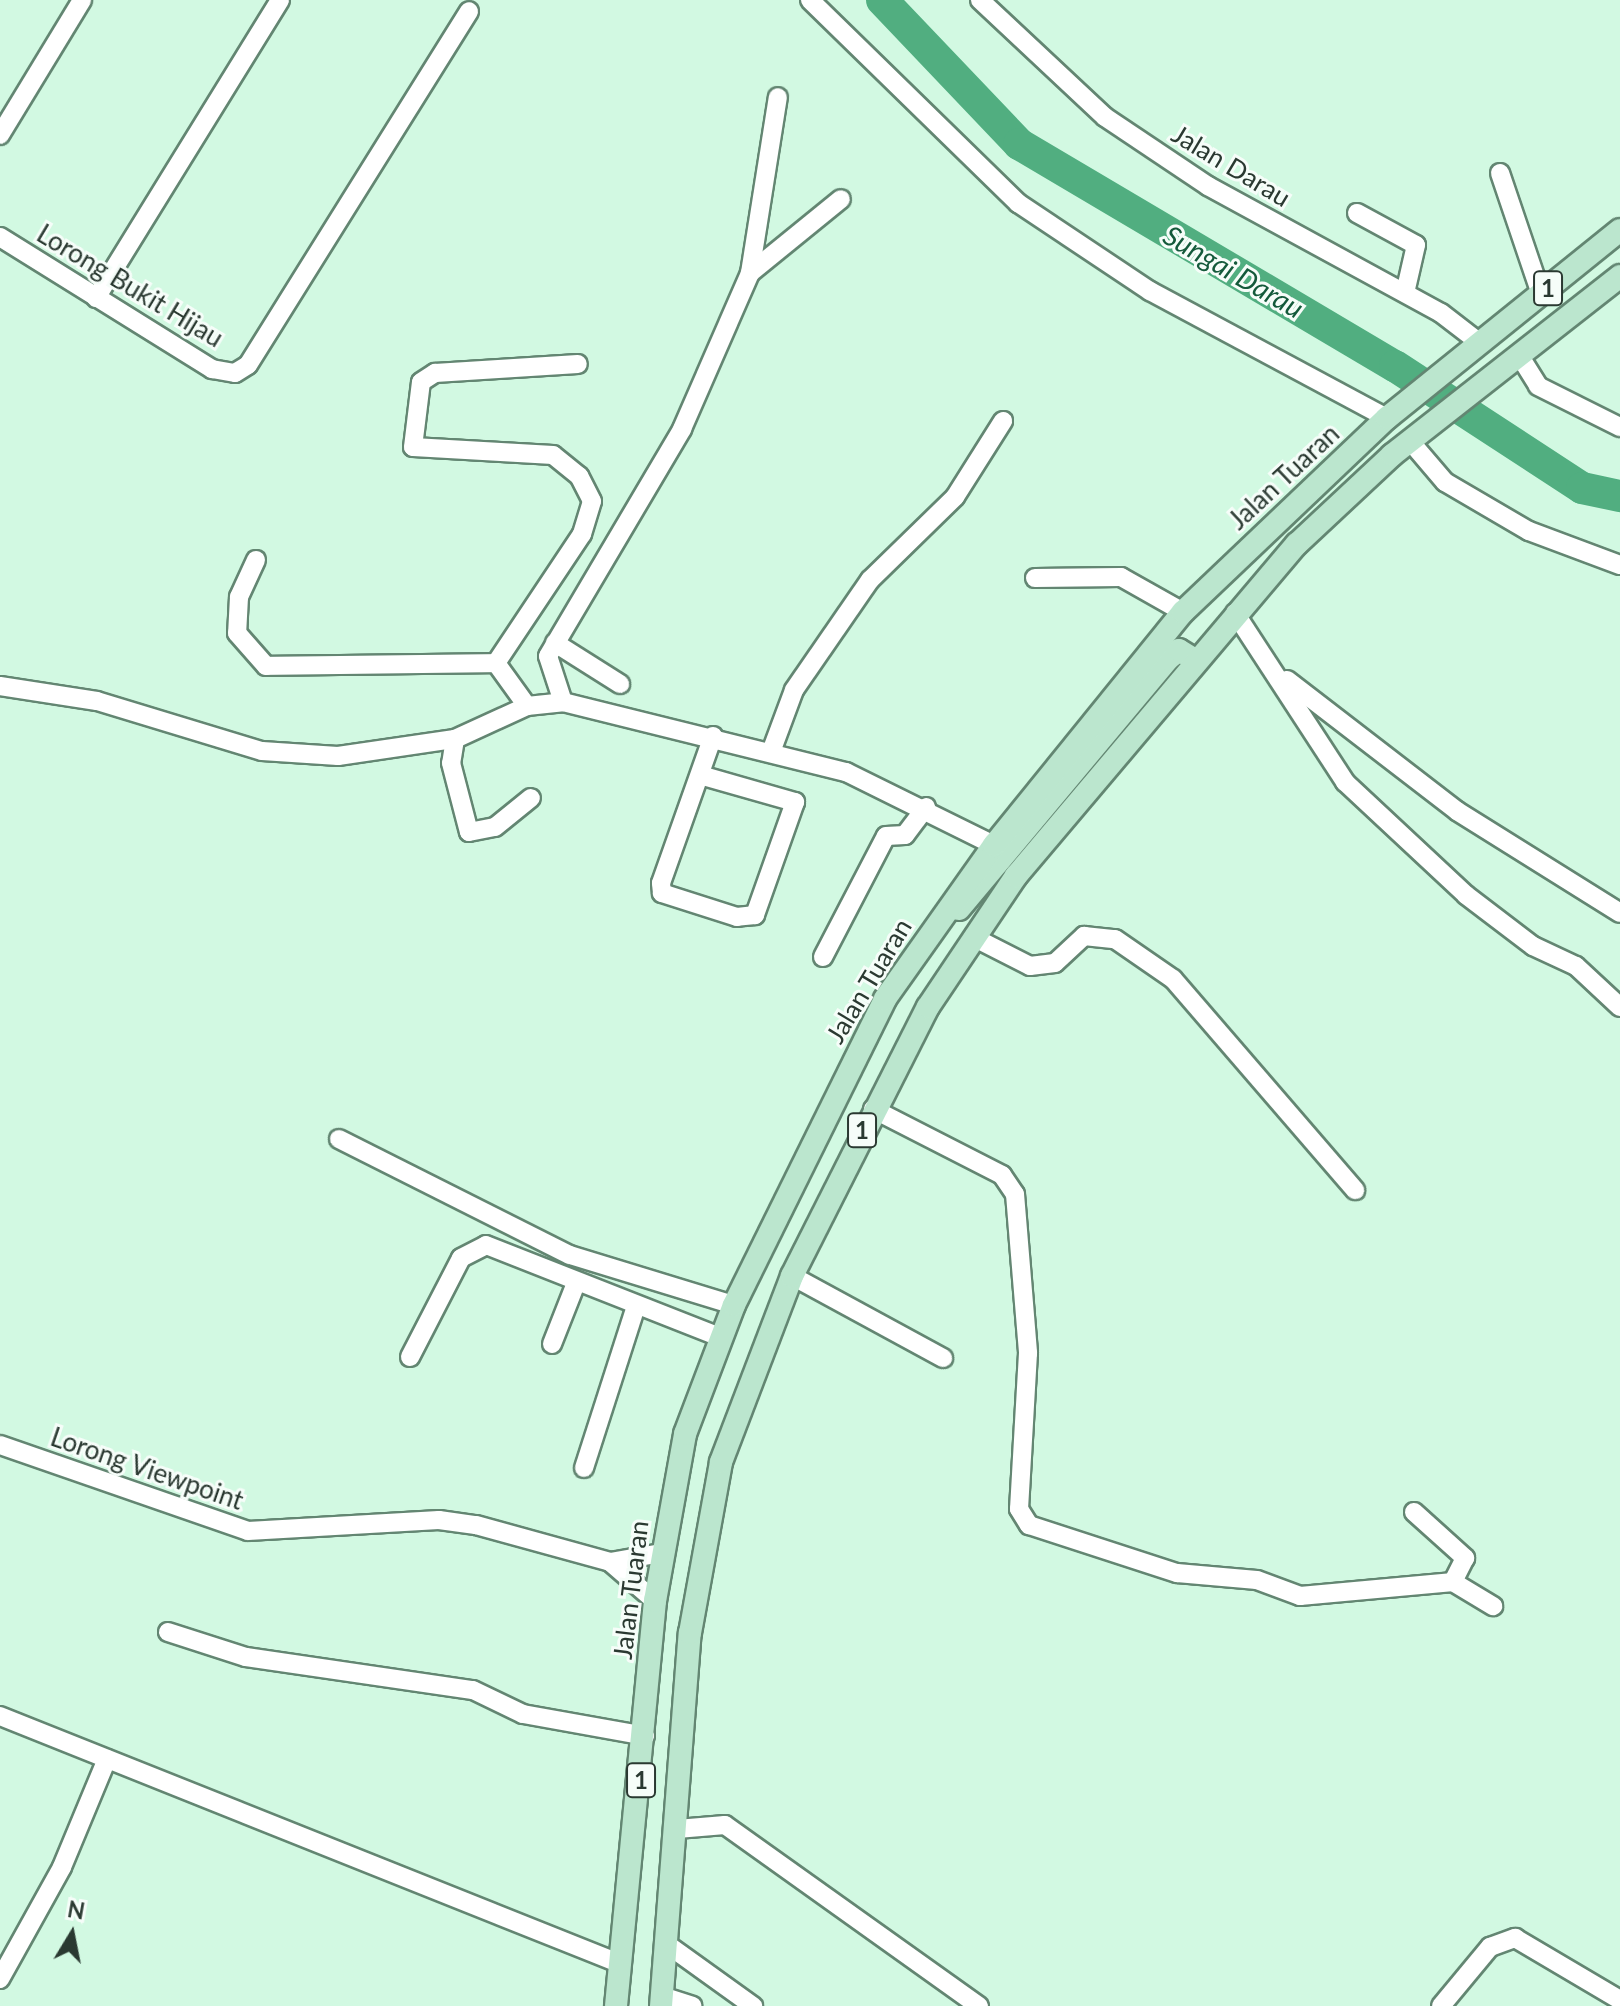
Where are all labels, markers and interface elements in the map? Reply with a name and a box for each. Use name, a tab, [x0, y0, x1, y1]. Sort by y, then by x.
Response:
street label: Jalan Darau	[1166, 118, 1296, 214]
water label: Sungai Darau	[1158, 217, 1310, 325]
street label: Lorong Bukit Hijau	[31, 218, 229, 354]
road number: 1	[1532, 268, 1564, 308]
street label: Jalan Tuaran	[1222, 418, 1346, 536]
street label: Jalan Tuaran	[819, 913, 919, 1049]
road number: 1	[846, 1110, 878, 1150]
street label: Lorong Viewpoint	[46, 1421, 248, 1517]
street label: Jalan Tuaran	[607, 1518, 655, 1662]
road number: 1	[625, 1760, 657, 1800]
north arrow	[32, 1894, 112, 1974]
text: N	[66, 1895, 87, 1925]

